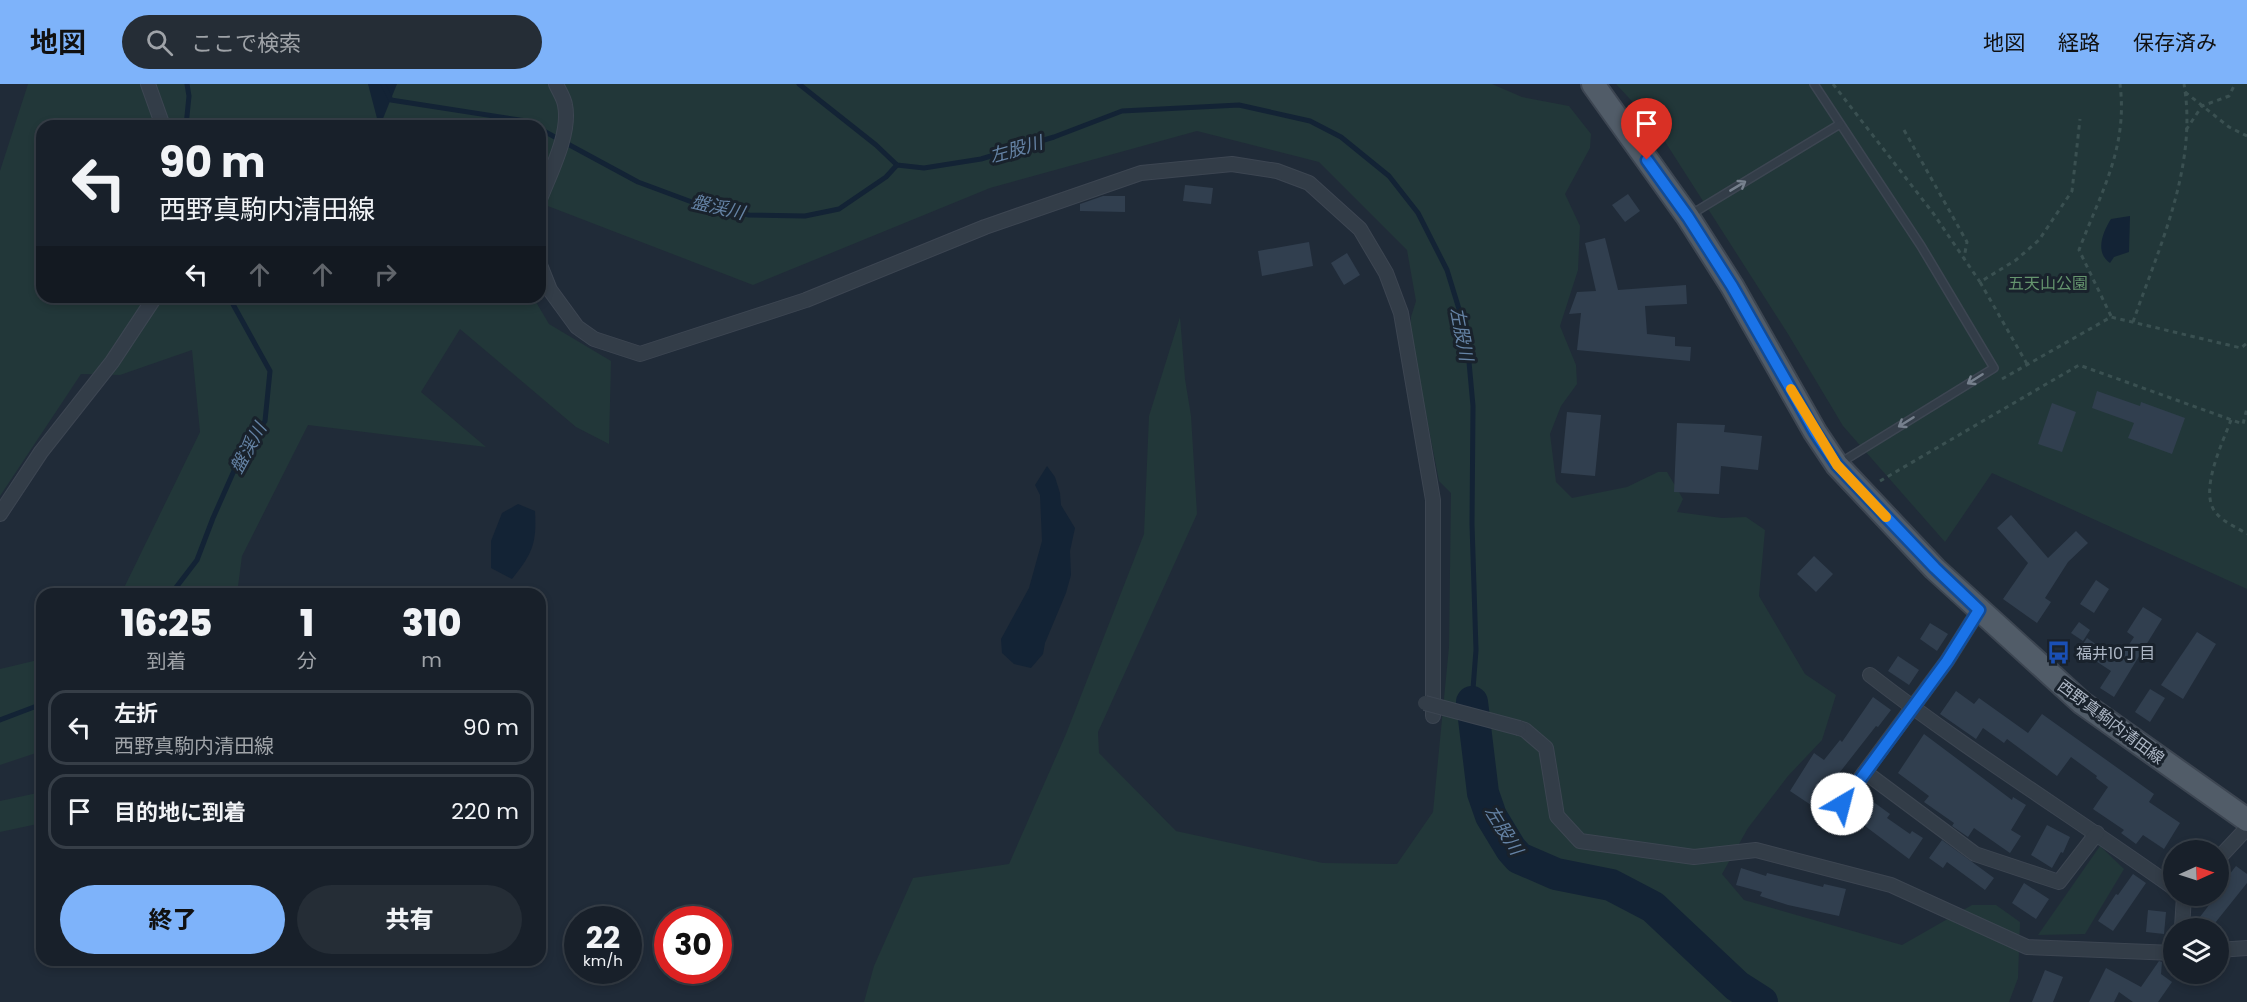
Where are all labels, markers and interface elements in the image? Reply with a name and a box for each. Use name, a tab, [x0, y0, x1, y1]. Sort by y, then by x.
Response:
search box	[122, 15, 542, 69]
text: 地図	[30, 23, 86, 62]
icon: search	[143, 26, 176, 59]
text: ここで検索	[191, 28, 301, 59]
text: 地図	[1983, 28, 2025, 57]
text: 経路	[2058, 28, 2100, 57]
text: 保存済み	[2133, 28, 2217, 57]
pin	[1621, 98, 1672, 160]
icon: arrive	[1630, 107, 1663, 140]
water label: 左股川	[987, 129, 1047, 168]
text: 90 m	[159, 133, 266, 192]
icon: left	[60, 144, 138, 222]
one-way arrow	[1729, 180, 1746, 192]
water label: 盤渓川	[689, 189, 749, 226]
text: 西野真駒内清田線	[159, 191, 375, 228]
icon: left	[180, 258, 213, 291]
icon: ahead	[243, 258, 276, 291]
icon: ahead	[306, 258, 339, 291]
icon: right	[369, 258, 402, 291]
park label: 五天山公園	[2008, 272, 2088, 295]
water label: 左股川	[1445, 305, 1480, 365]
one-way arrow	[1967, 374, 1984, 386]
water label: 盤渓川	[224, 417, 273, 478]
one-way arrow	[1898, 417, 1915, 429]
text: 16:25	[121, 598, 212, 649]
text: 1	[300, 598, 314, 649]
text: 310	[402, 598, 461, 649]
bus stop icon: 福井10丁目	[2045, 640, 2071, 666]
place label: 福井10丁目	[2076, 642, 2155, 665]
text: m	[421, 646, 442, 674]
text: 到着	[147, 647, 187, 675]
text: 分	[297, 647, 317, 675]
street label: 西野真駒内清田線	[2053, 674, 2169, 770]
text: 左折	[114, 698, 158, 729]
icon: left	[63, 711, 96, 744]
text: 90 m	[463, 712, 519, 743]
text: 西野真駒内清田線	[114, 732, 274, 760]
position arrow	[1810, 772, 1874, 836]
icon: arrive	[63, 795, 96, 828]
text: 220 m	[451, 796, 519, 827]
text: 目的地に到着	[114, 797, 246, 828]
water label: 左股川	[1479, 800, 1530, 861]
north arrow	[2163, 840, 2229, 906]
map controls	[2163, 840, 2229, 984]
button: 終了	[60, 885, 285, 954]
button: 共有	[297, 885, 522, 954]
speed limit sign: 30	[654, 906, 732, 984]
text: 22	[586, 916, 620, 959]
button: layers	[2163, 918, 2229, 984]
text: km/h	[583, 950, 623, 971]

